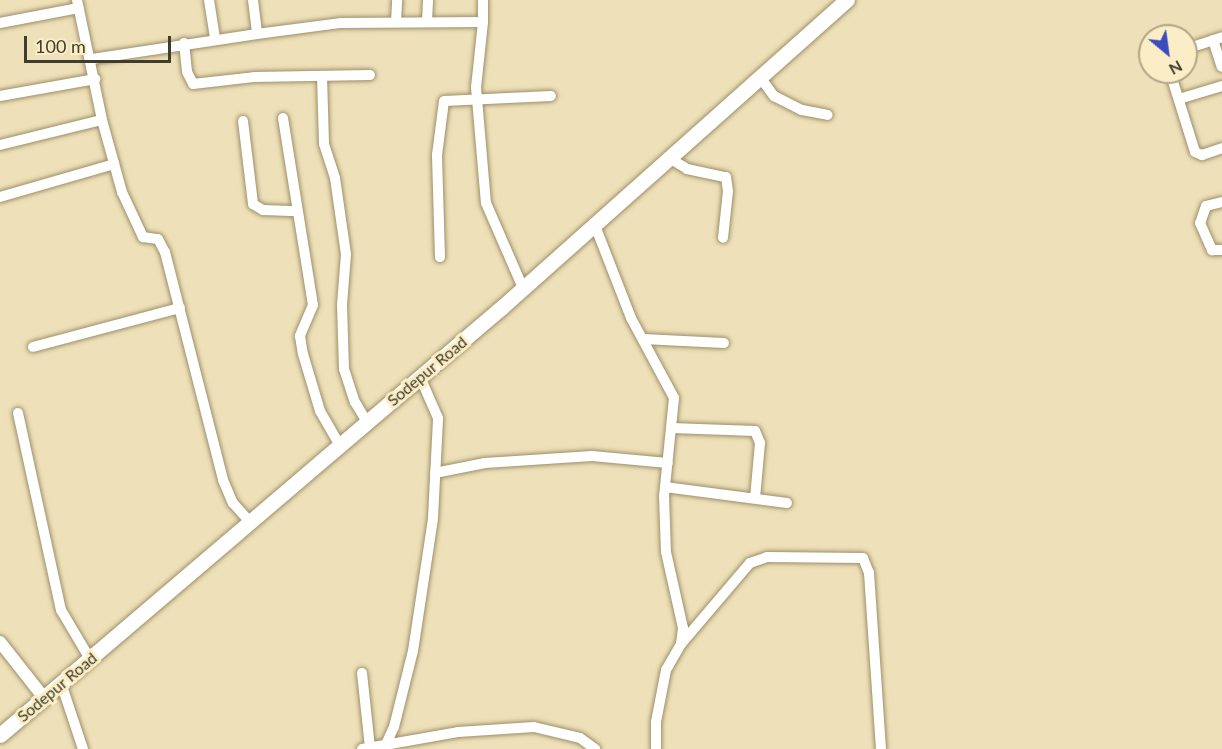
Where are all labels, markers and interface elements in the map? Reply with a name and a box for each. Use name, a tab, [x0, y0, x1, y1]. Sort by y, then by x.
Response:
scale bar	[27, 24, 174, 62]
north arrow	[1138, 24, 1198, 84]
text: 100 m	[35, 35, 86, 57]
text: N	[1166, 57, 1186, 80]
street label: Sodepur Road	[383, 332, 471, 410]
street label: Sodepur Road	[13, 648, 101, 726]

